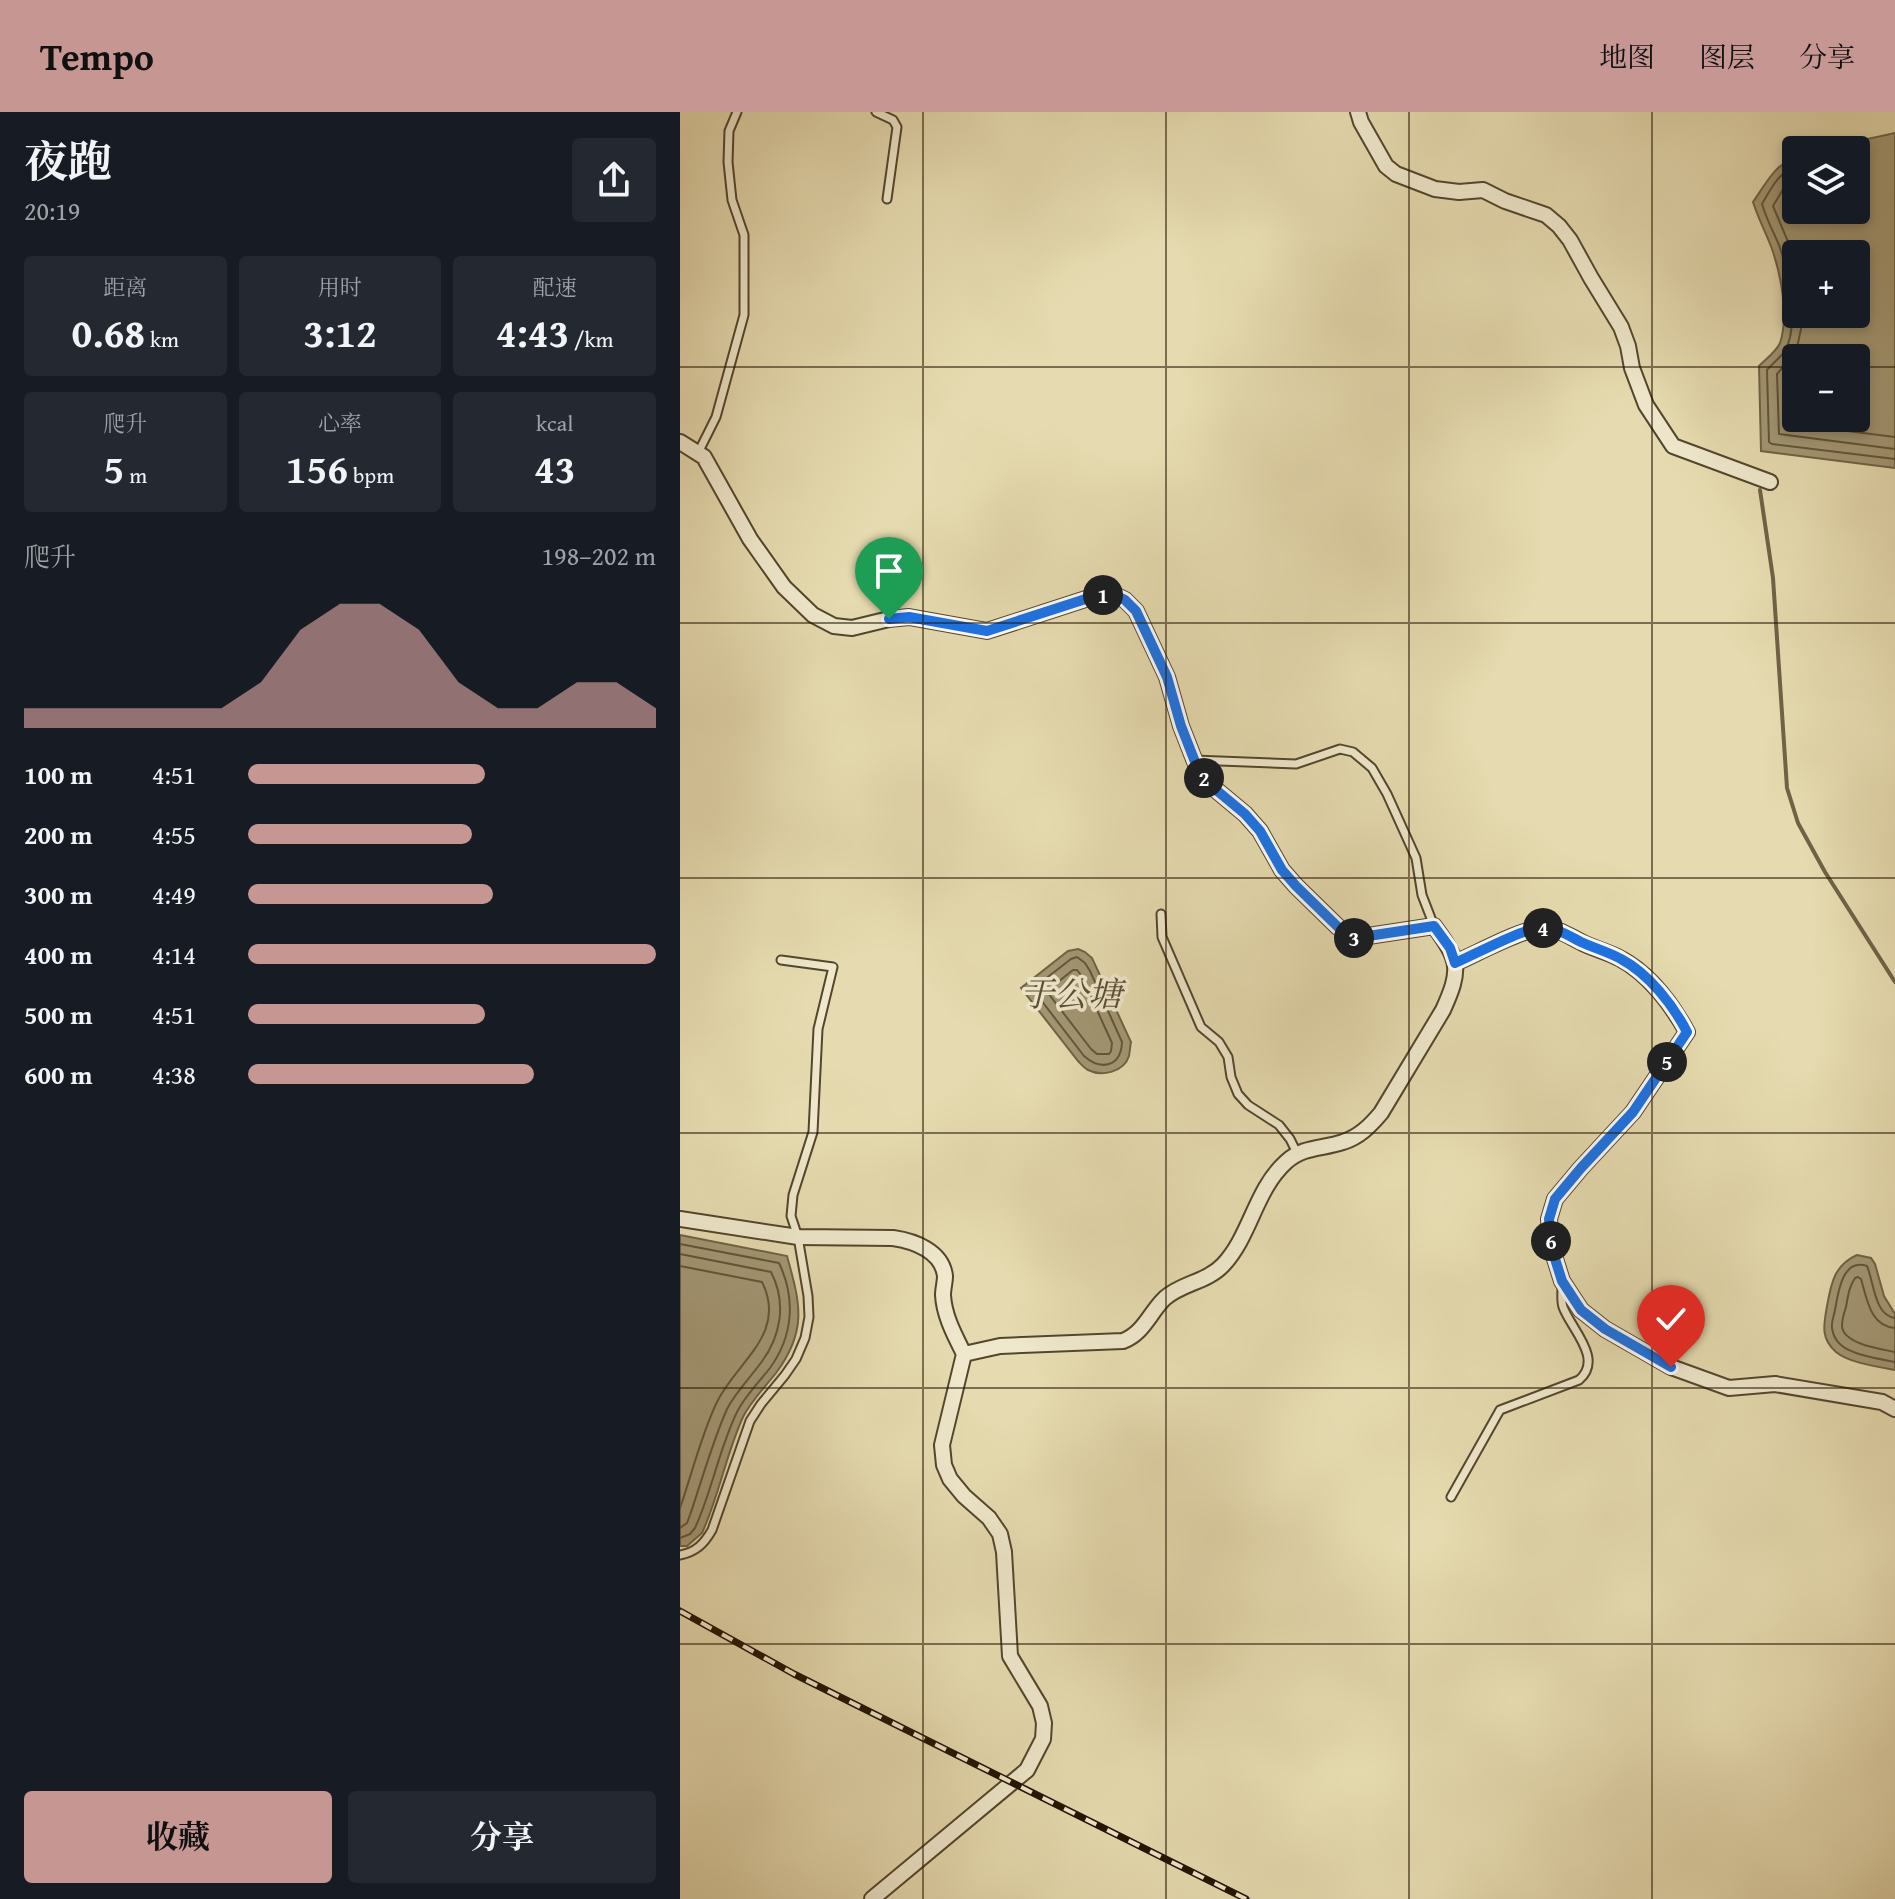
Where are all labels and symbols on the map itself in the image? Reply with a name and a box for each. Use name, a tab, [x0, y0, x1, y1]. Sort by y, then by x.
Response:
pin	[855, 537, 923, 619]
pin: 1	[1083, 575, 1123, 615]
pin: 2	[1184, 758, 1224, 798]
pin: 4	[1523, 908, 1563, 948]
pin: 3	[1334, 918, 1374, 958]
water label: 于公塘	[1020, 969, 1127, 1018]
pin: 5	[1647, 1042, 1687, 1082]
pin: 6	[1531, 1221, 1571, 1261]
pin	[1637, 1285, 1705, 1367]

